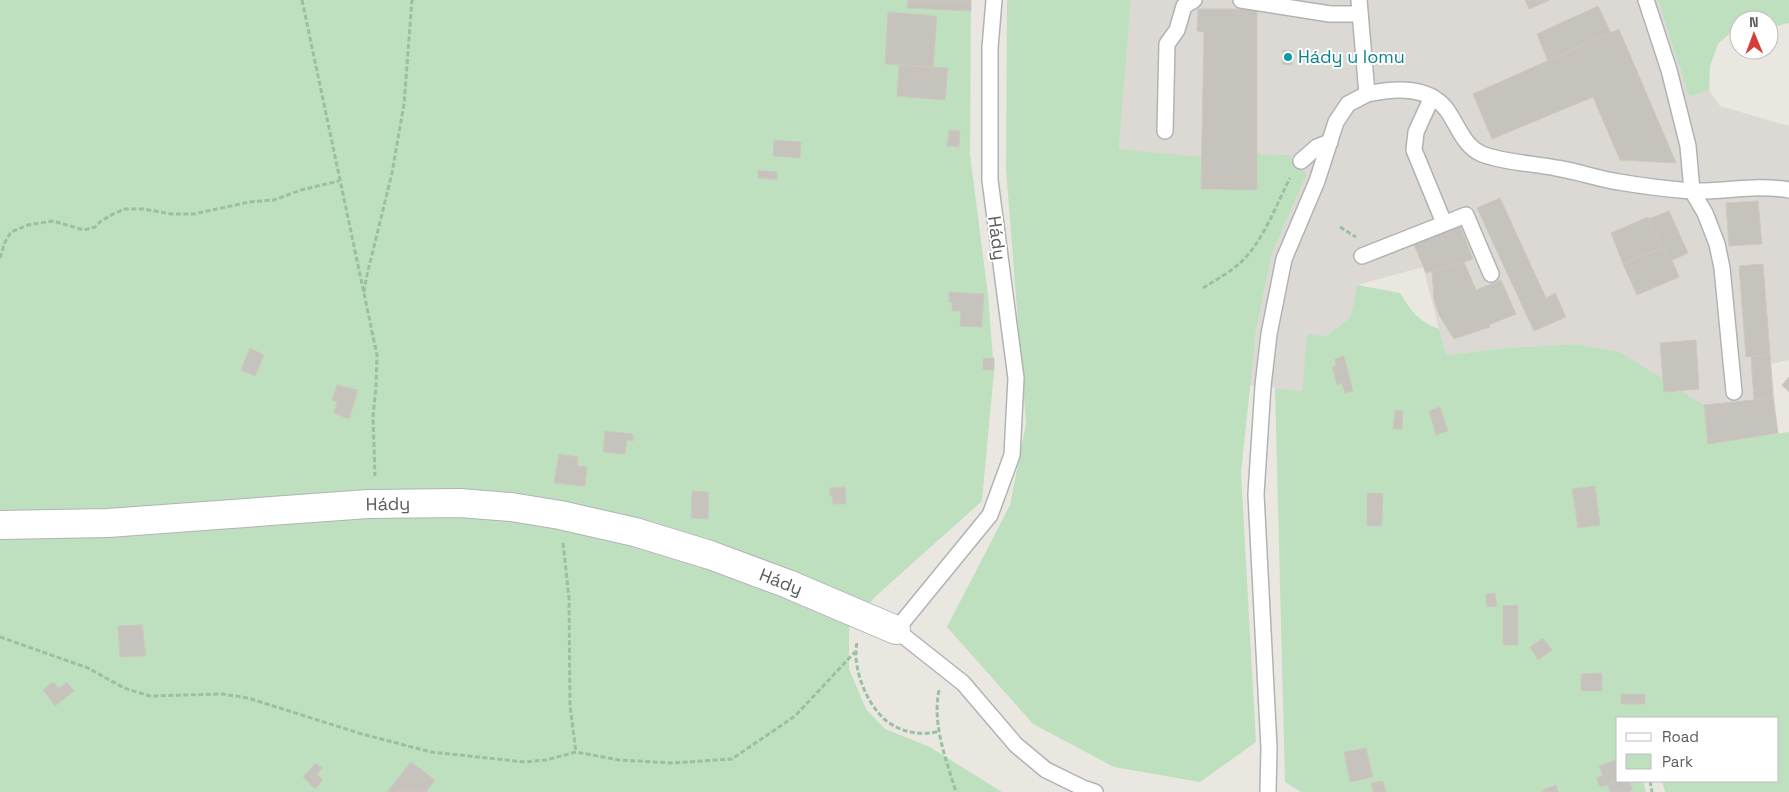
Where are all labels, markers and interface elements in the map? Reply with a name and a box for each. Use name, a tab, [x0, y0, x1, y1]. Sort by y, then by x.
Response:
north arrow	[1729, 10, 1779, 60]
text: N	[1749, 13, 1759, 31]
place label: Hády u lomu	[1298, 45, 1405, 68]
marker: Hády u lomu	[1282, 51, 1294, 63]
street label: Hády	[983, 214, 1012, 262]
street label: Hády	[366, 492, 410, 515]
street label: Hády	[756, 563, 806, 600]
legend	[1616, 717, 1779, 782]
text: Road	[1662, 727, 1699, 746]
text: Park	[1662, 752, 1693, 771]

